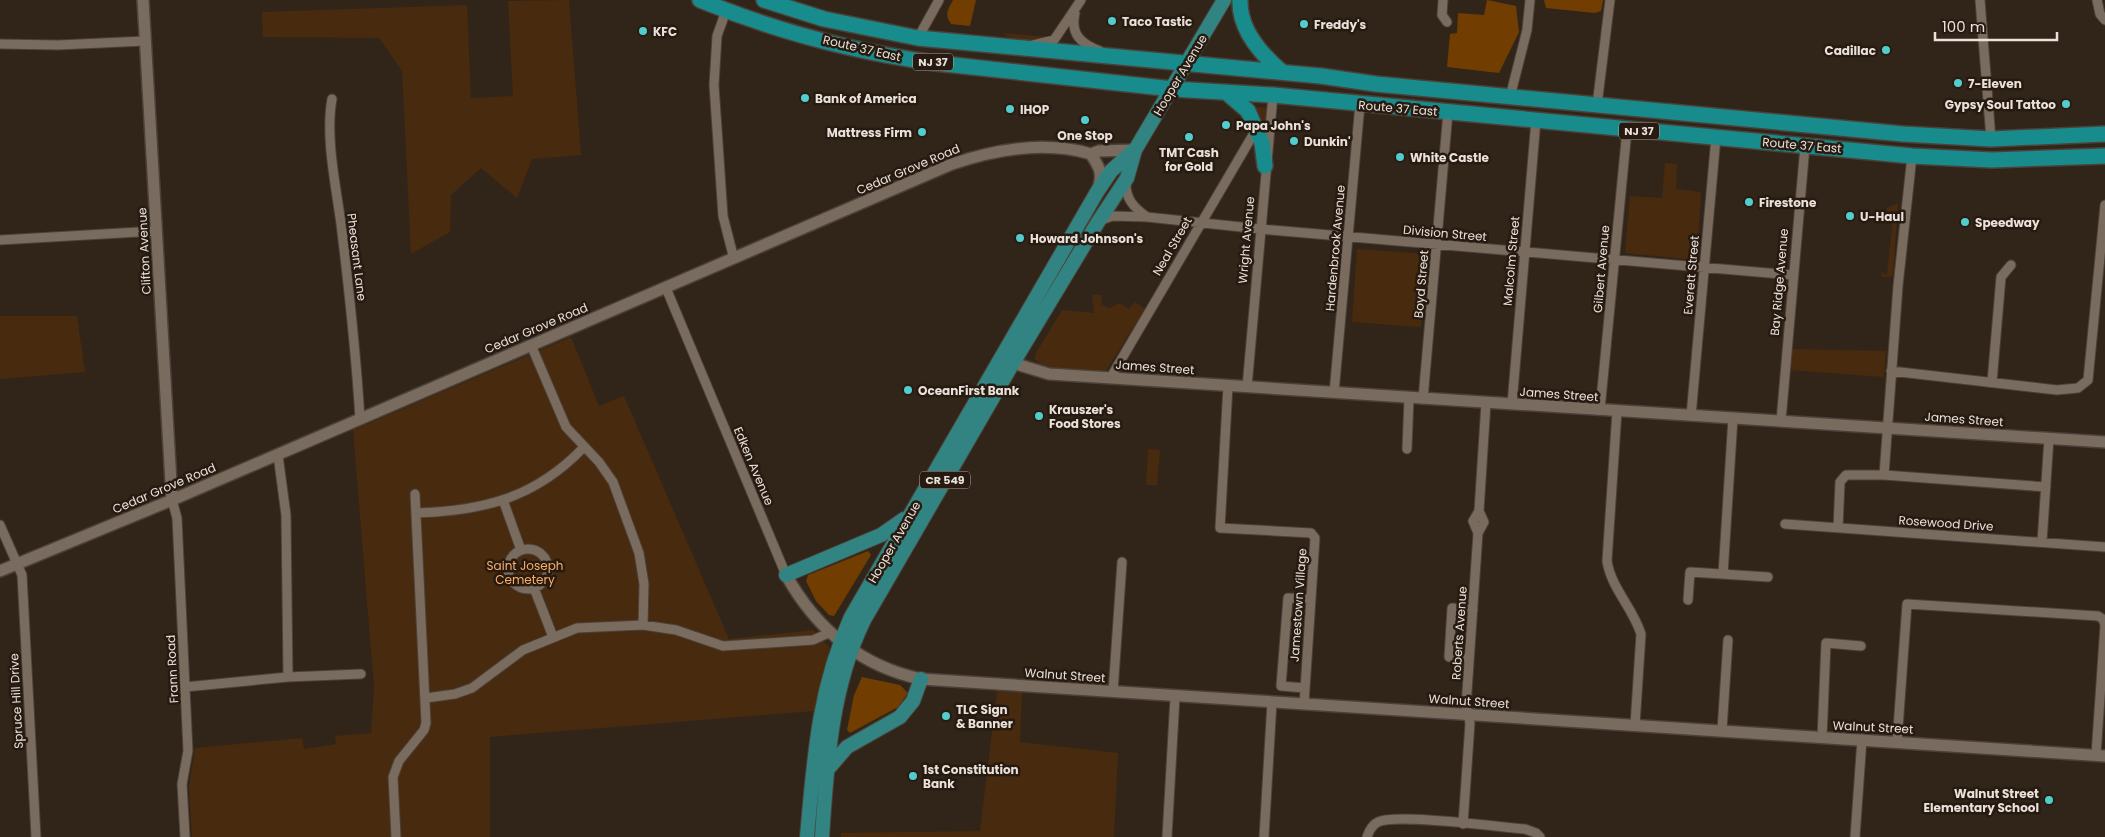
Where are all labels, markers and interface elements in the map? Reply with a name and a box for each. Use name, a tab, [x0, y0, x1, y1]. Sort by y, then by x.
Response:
scale bar	[1935, 10, 2058, 42]
place label: Taco Tastic	[1122, 13, 1192, 30]
marker: Taco Tastic	[1106, 15, 1118, 27]
place label: Freddy's	[1314, 16, 1367, 33]
text: 100 m	[1942, 16, 1985, 37]
marker: Freddy's	[1298, 18, 1310, 30]
place label: KFC	[653, 23, 677, 40]
marker: KFC	[637, 25, 649, 37]
street label: Route 37 East	[821, 31, 903, 65]
street label: Hooper Avenue	[1149, 31, 1211, 119]
place label: Cadillac	[1825, 42, 1876, 59]
marker: Cadillac	[1880, 44, 1892, 56]
road number: NJ 37	[913, 54, 953, 70]
place label: 7-Eleven	[1968, 75, 2022, 92]
marker: 7-Eleven	[1952, 77, 1964, 89]
place label: Bank of America	[815, 90, 917, 107]
marker: Bank of America	[799, 92, 811, 104]
street label: Route 37 East	[1358, 96, 1438, 120]
place label: Gypsy Soul Tattoo	[1945, 96, 2056, 113]
marker: Gypsy Soul Tattoo	[2060, 98, 2072, 110]
place label: IHOP	[1020, 101, 1050, 118]
marker: IHOP	[1004, 103, 1016, 115]
marker: One Stop	[1079, 114, 1091, 126]
place label: Papa John's	[1236, 117, 1311, 134]
marker: Papa John's	[1220, 119, 1232, 131]
road number: NJ 37	[1619, 122, 1659, 140]
place label: Mattress Firm	[827, 124, 912, 141]
marker: Mattress Firm	[916, 126, 928, 138]
place label: One Stop	[1057, 127, 1113, 144]
marker: TMT Cash for Gold	[1183, 131, 1195, 143]
place label: Dunkin'	[1304, 133, 1351, 150]
street label: Route 37 East	[1762, 133, 1842, 157]
marker: Dunkin'	[1288, 135, 1300, 147]
street label: Cedar Grove Road	[854, 140, 962, 198]
place label: TMT Cash for Gold	[1159, 144, 1219, 175]
place label: White Castle	[1410, 149, 1489, 166]
marker: White Castle	[1394, 151, 1406, 163]
street label: Hardenbrook Avenue	[1321, 184, 1349, 312]
place label: Firestone	[1759, 194, 1817, 211]
street label: Wright Avenue	[1234, 196, 1258, 284]
marker: Firestone	[1743, 196, 1755, 208]
street label: Clifton Avenue	[133, 207, 155, 295]
place label: U-Haul	[1860, 208, 1904, 225]
marker: U-Haul	[1844, 210, 1856, 222]
street label: Pheasant Lane	[343, 212, 371, 302]
street label: Neal Street	[1148, 213, 1196, 279]
place label: Speedway	[1975, 214, 2040, 231]
street label: Malcolm Street	[1499, 215, 1523, 307]
marker: Speedway	[1959, 216, 1971, 228]
street label: Division Street	[1402, 221, 1488, 245]
street label: Gilbert Avenue	[1589, 224, 1613, 314]
street label: Bay Ridge Avenue	[1766, 228, 1792, 336]
place label: Howard Johnson's	[1030, 230, 1144, 247]
marker: Howard Johnson's	[1014, 232, 1026, 244]
street label: Everett Street	[1679, 235, 1703, 315]
street label: Boyd Street	[1410, 249, 1432, 319]
street label: Cedar Grove Road	[482, 299, 590, 357]
street label: James Street	[1115, 356, 1195, 378]
place label: OceanFirst Bank	[918, 382, 1020, 399]
street label: James Street	[1519, 383, 1599, 405]
marker: OceanFirst Bank	[902, 384, 914, 396]
place label: Krauszer's Food Stores	[1049, 401, 1121, 432]
street label: James Street	[1924, 408, 2004, 430]
marker: Krauszer's Food Stores	[1033, 410, 1045, 422]
street label: Edken Avenue	[730, 424, 778, 508]
street label: Cedar Grove Road	[110, 459, 218, 517]
road number: CR 549	[920, 472, 970, 488]
street label: Hooper Avenue	[864, 498, 924, 586]
street label: Rosewood Drive	[1898, 511, 1994, 535]
street label: Jamestown Village	[1286, 548, 1310, 662]
park label: Saint Joseph Cemetery	[487, 557, 563, 588]
street label: Roberts Avenue	[1447, 586, 1471, 680]
street label: Frann Road	[162, 634, 182, 704]
street label: Spruce Hill Drive	[5, 653, 27, 749]
street label: Walnut Street	[1024, 664, 1106, 686]
street label: Walnut Street	[1428, 690, 1510, 712]
place label: TLC Sign & Banner	[956, 701, 1013, 732]
marker: TLC Sign & Banner	[940, 710, 952, 722]
street label: Walnut Street	[1832, 716, 1914, 738]
place label: 1st Constitution Bank	[923, 761, 1019, 792]
marker: 1st Constitution Bank	[907, 770, 919, 782]
place label: Walnut Street Elementary School	[1924, 785, 2039, 816]
marker: Walnut Street Elementary School	[2043, 794, 2055, 806]

